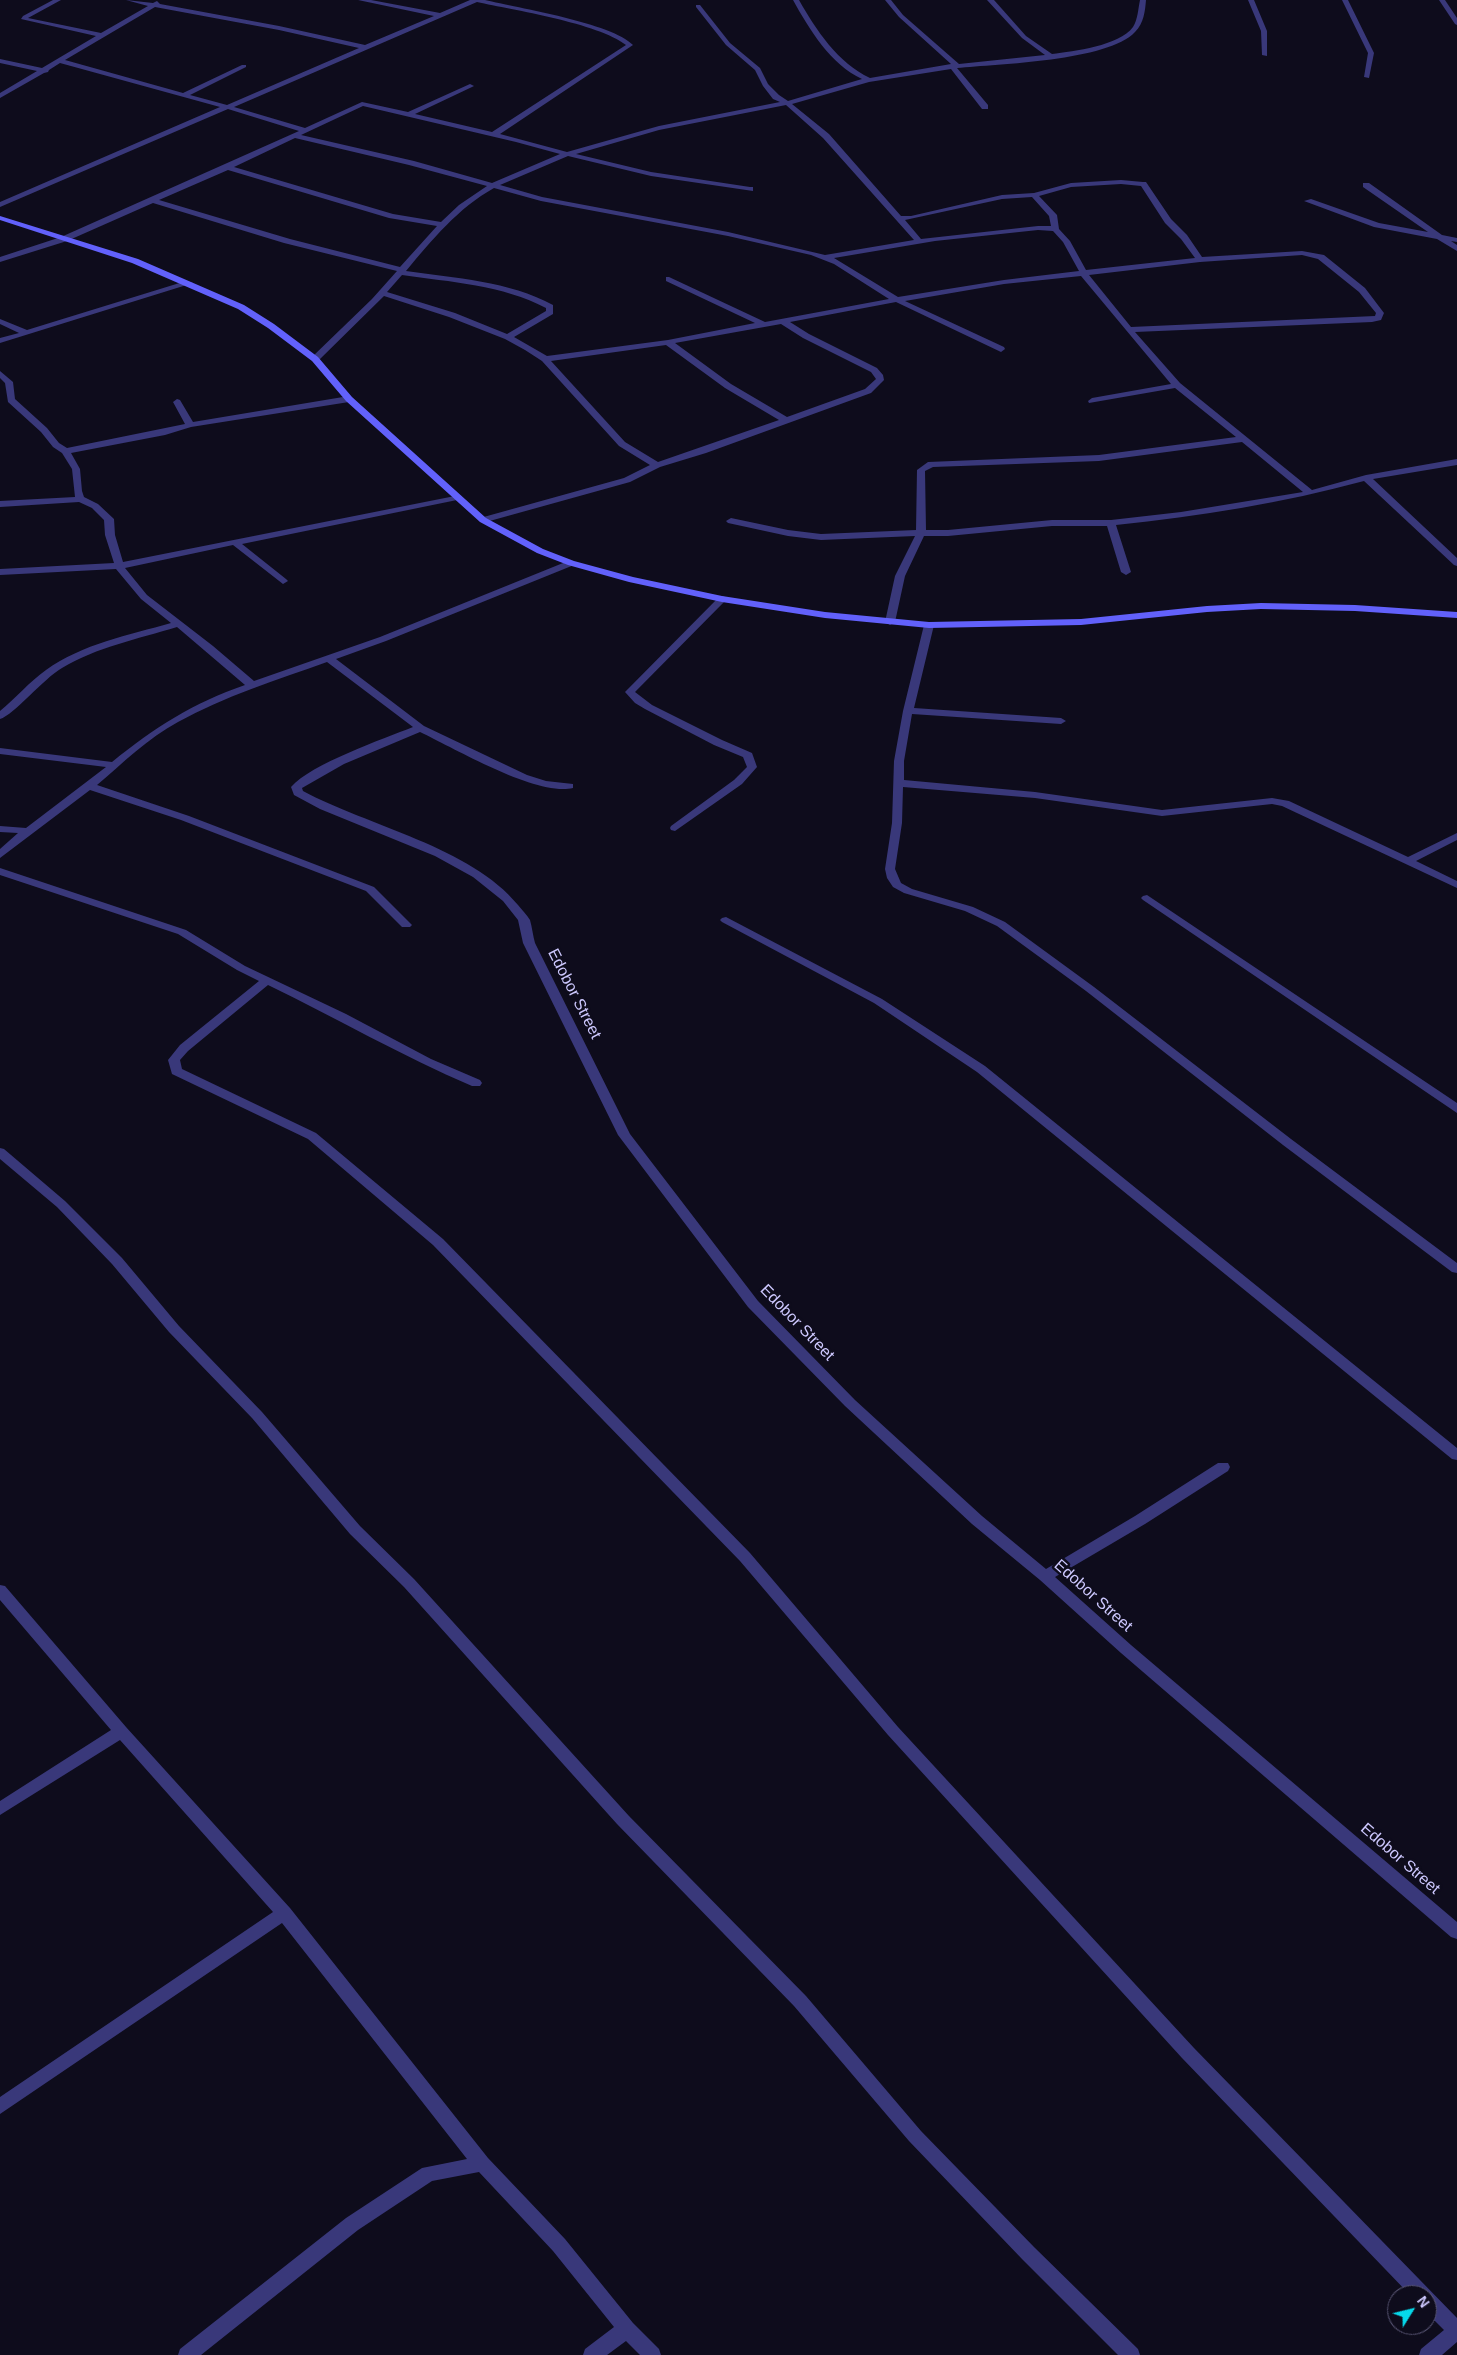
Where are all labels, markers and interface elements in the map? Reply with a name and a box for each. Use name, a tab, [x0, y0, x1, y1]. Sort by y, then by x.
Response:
street label: Edobor Street	[543, 946, 605, 1042]
street label: Edobor Street	[756, 1281, 838, 1365]
street label: Edobor Street	[1050, 1556, 1136, 1636]
street label: Edobor Street	[1356, 1819, 1444, 1899]
north arrow	[1387, 2285, 1437, 2335]
text: N	[1414, 2293, 1433, 2311]

